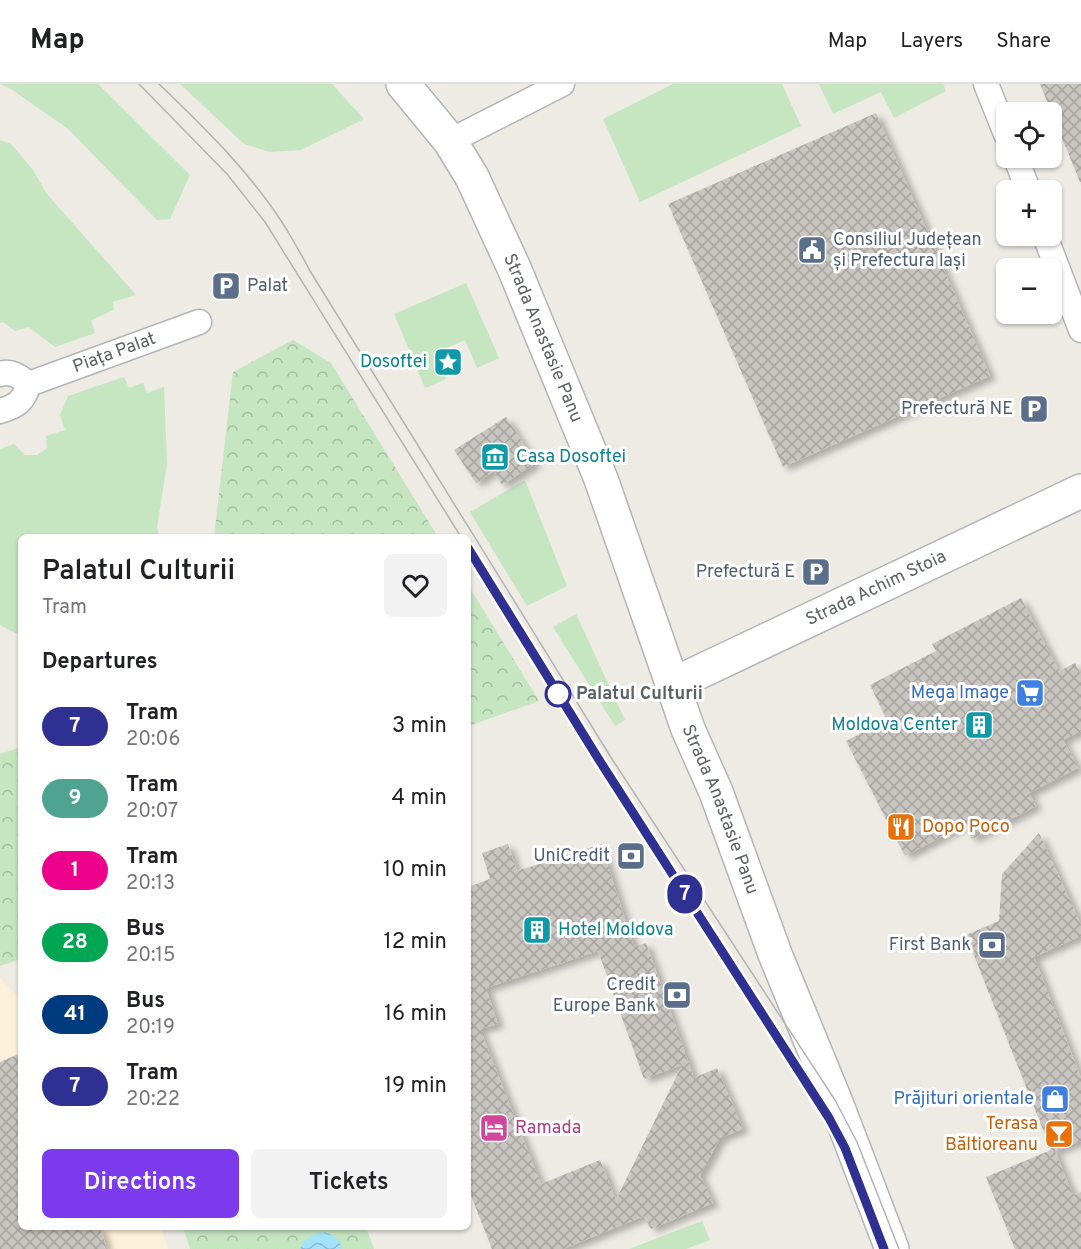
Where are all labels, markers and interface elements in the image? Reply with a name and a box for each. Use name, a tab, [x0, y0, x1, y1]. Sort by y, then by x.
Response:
text: Map	[30, 23, 85, 59]
text: Map	[828, 28, 867, 55]
text: Layers	[900, 28, 963, 55]
text: Share	[996, 28, 1051, 55]
map controls	[996, 102, 1062, 324]
button: locate	[996, 102, 1062, 168]
button: +	[996, 180, 1062, 246]
place label: Consiliul Județean și Prefectura Iași	[833, 229, 982, 273]
public building icon: Consiliul Județean și Prefectura Iași	[796, 234, 828, 266]
street label: Strada Anastasie Panu	[497, 250, 588, 426]
button: −	[996, 258, 1062, 324]
parking icon: Palat	[210, 270, 242, 302]
place label: Palat	[247, 275, 288, 298]
street label: Piața Palat	[70, 327, 159, 379]
place icon: Dosoftei	[432, 346, 464, 378]
place label: Dosoftei	[360, 351, 427, 374]
parking icon: Prefectură NE	[1018, 393, 1050, 425]
place label: Prefectură NE	[901, 398, 1013, 421]
museum icon: Casa Dosoftei	[479, 441, 511, 473]
place label: Casa Dosoftei	[516, 446, 626, 469]
street label: Strada Achim Stoia	[802, 545, 950, 631]
text: Palatul Culturii	[42, 554, 235, 590]
button: heart	[384, 554, 447, 617]
parking icon: Prefectură E	[800, 556, 832, 588]
place label: Prefectură E	[696, 561, 795, 584]
text: Tram	[42, 595, 87, 621]
text: Departures	[42, 649, 158, 676]
supermarket icon: Mega Image	[1014, 677, 1046, 709]
marker: Palatul Culturii	[545, 681, 571, 707]
place label: Mega Image	[911, 682, 1009, 705]
place label: Palatul Culturii	[576, 683, 703, 706]
text: Tram	[126, 700, 178, 727]
building icon: Moldova Center	[963, 709, 995, 741]
text: 7	[69, 713, 81, 740]
text: 3 min	[392, 713, 447, 740]
place label: Moldova Center	[831, 714, 958, 737]
street label: Strada Anastasie Panu	[676, 721, 764, 897]
text: 20:06	[126, 727, 180, 753]
text: Tram	[126, 772, 178, 799]
text: 9	[69, 785, 81, 812]
text: 4 min	[392, 785, 447, 812]
text: 20:07	[126, 799, 178, 825]
restaurant icon: Dopo Poco	[885, 811, 917, 843]
place label: Dopo Poco	[922, 816, 1010, 839]
bank icon: UniCredit	[615, 840, 647, 872]
text: Tram	[126, 844, 178, 871]
place label: UniCredit	[533, 845, 610, 868]
text: 1	[71, 857, 79, 884]
text: 10 min	[383, 857, 447, 884]
text: 20:13	[126, 871, 175, 897]
line badge: 7	[666, 874, 704, 914]
text: 7	[679, 881, 691, 908]
building icon: Hotel Moldova	[521, 914, 553, 946]
text: Bus	[126, 916, 165, 943]
place label: Hotel Moldova	[558, 919, 673, 942]
text: 28	[62, 929, 88, 956]
text: 12 min	[384, 929, 447, 956]
bank icon: First Bank	[976, 929, 1008, 961]
place label: First Bank	[889, 934, 971, 957]
text: 20:15	[126, 943, 175, 969]
place label: Credit Europe Bank	[553, 974, 656, 1018]
bank icon: Credit Europe Bank	[661, 979, 693, 1011]
text: Bus	[126, 988, 165, 1015]
text: 41	[64, 1001, 86, 1028]
text: 16 min	[384, 1001, 447, 1028]
text: 20:19	[126, 1015, 175, 1041]
text: Tram	[126, 1060, 178, 1087]
text: 7	[69, 1073, 81, 1100]
text: 19 min	[384, 1073, 447, 1100]
shop icon: Prăjituri orientale	[1039, 1083, 1071, 1115]
text: 20:22	[126, 1087, 180, 1113]
place label: Prăjituri orientale	[893, 1088, 1034, 1111]
hotel icon: Ramada	[478, 1112, 510, 1144]
place label: Terasa Băltioreanu	[945, 1113, 1038, 1157]
place label: Ramada	[515, 1117, 581, 1140]
bar icon: Terasa Băltioreanu	[1043, 1118, 1075, 1150]
button: Directions	[42, 1149, 239, 1218]
button: Tickets	[251, 1149, 447, 1218]

